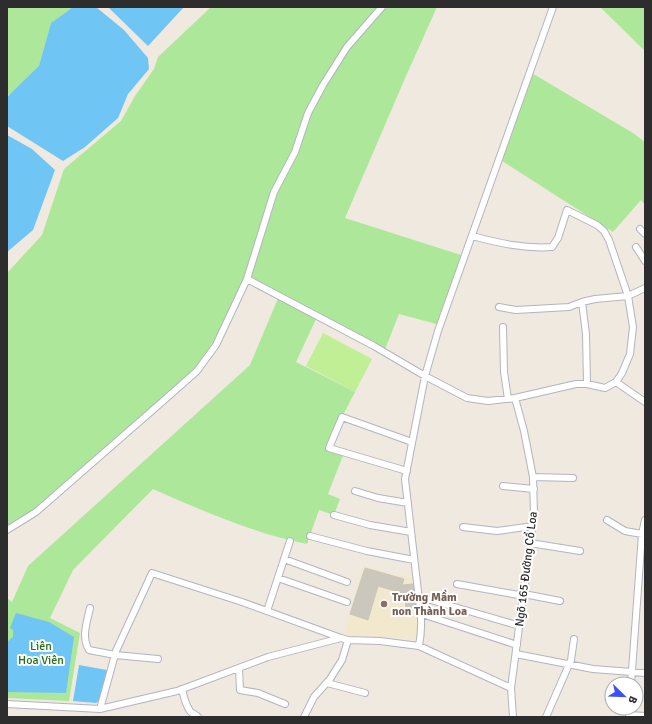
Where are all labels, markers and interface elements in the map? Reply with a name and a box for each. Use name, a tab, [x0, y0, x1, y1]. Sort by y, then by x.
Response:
street label: Ngõ 165 Đường Cổ Loa	[512, 511, 541, 628]
place label: Trường Mầm non Thành Loa	[392, 589, 467, 619]
marker: Trường Mầm non Thành Loa	[379, 599, 389, 609]
park label: Liên Hoa Viên	[18, 639, 64, 668]
north arrow	[604, 676, 644, 716]
text: B	[625, 694, 640, 706]

